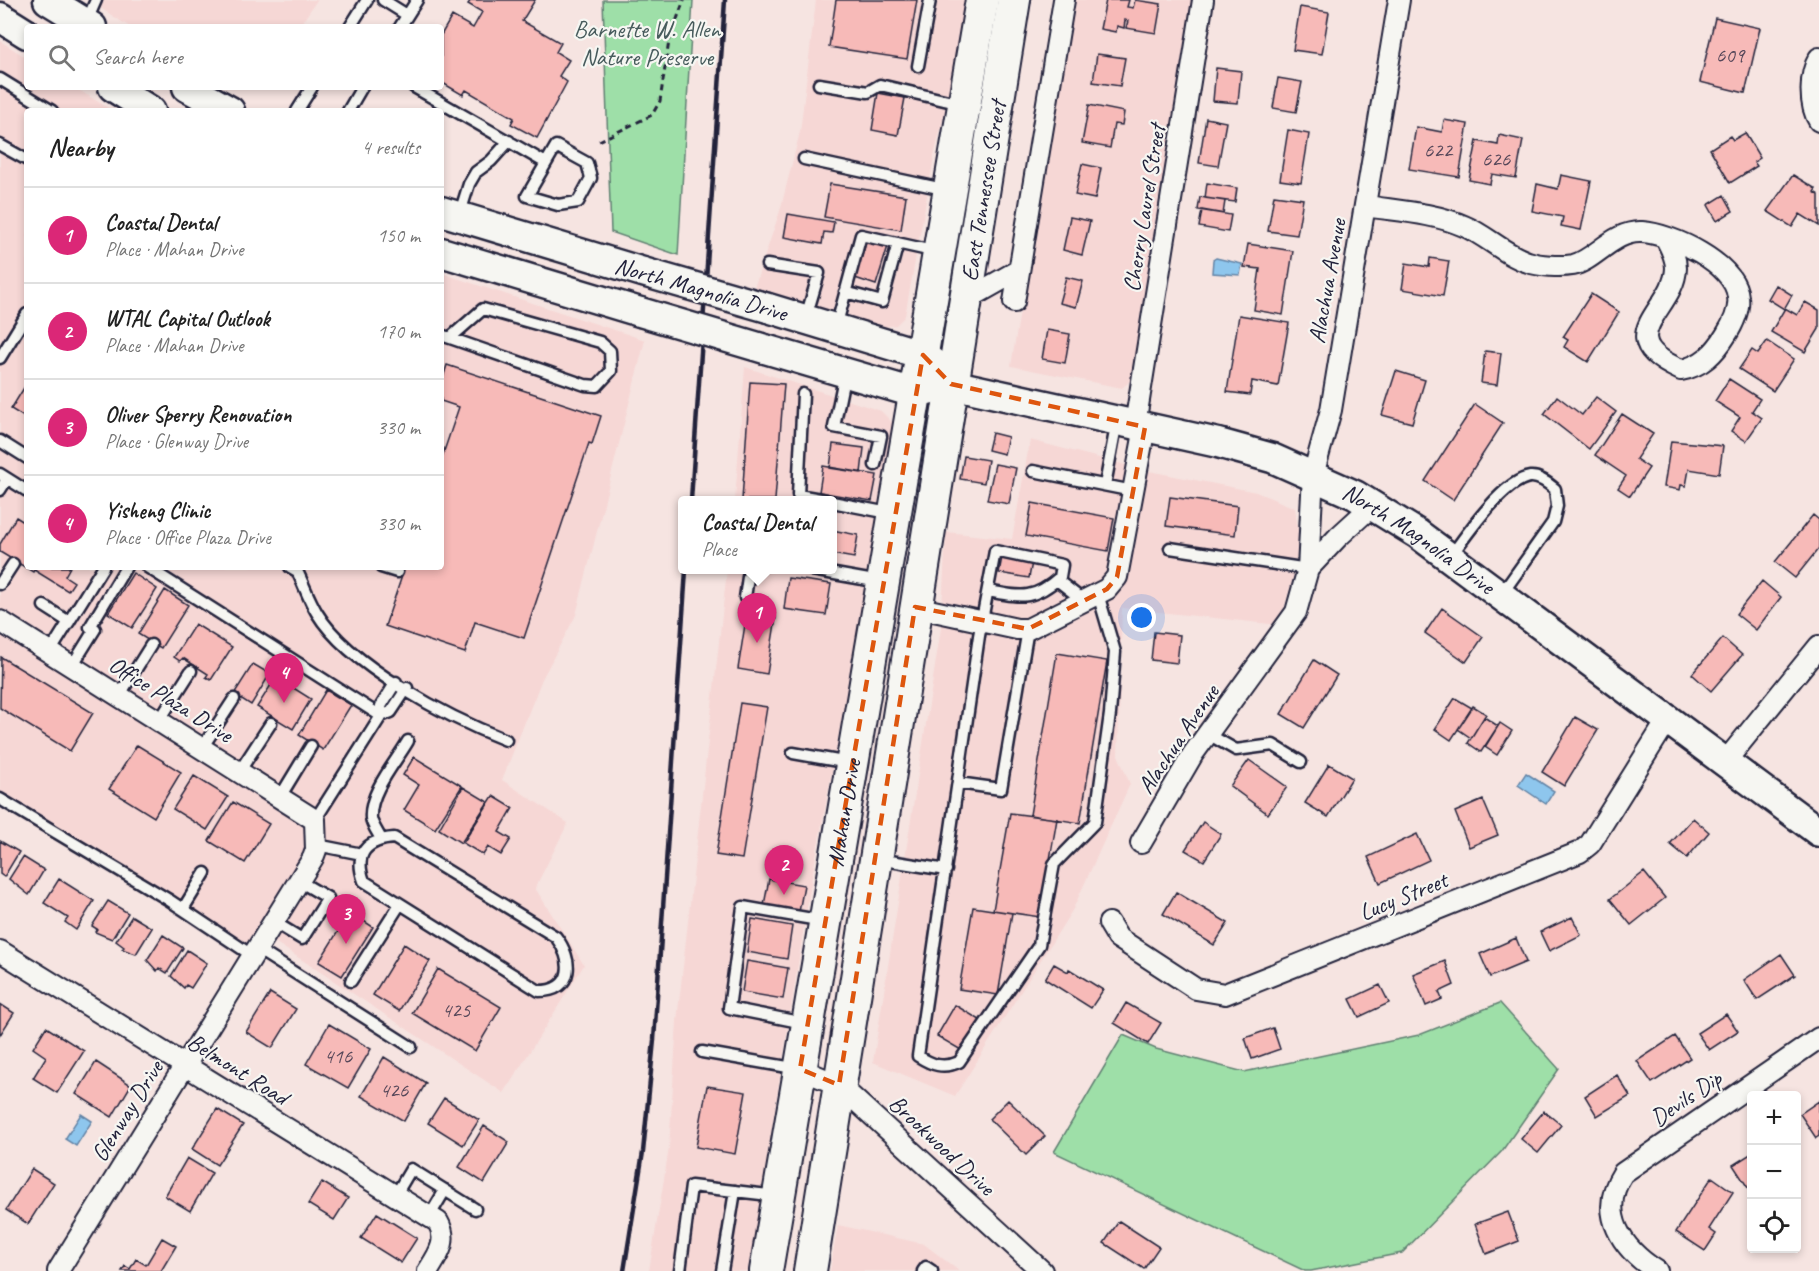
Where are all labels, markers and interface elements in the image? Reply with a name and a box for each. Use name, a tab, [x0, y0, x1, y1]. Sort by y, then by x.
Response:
park label: Barnette W. Allen Nature Preserve	[574, 14, 721, 72]
search box	[24, 24, 444, 90]
icon: search	[45, 41, 78, 74]
house number: 609	[1716, 42, 1746, 68]
text: Search here	[93, 43, 183, 71]
street label: East Tennessee Street	[954, 96, 1013, 283]
street label: Cherry Laurel Street	[1116, 119, 1172, 294]
text: Nearby	[48, 131, 113, 164]
text: 4 results	[361, 135, 420, 160]
house number: 622	[1424, 137, 1454, 163]
house number: 626	[1482, 146, 1511, 172]
text: Coastal Dental	[105, 209, 217, 237]
street label: Alachua Avenue	[1301, 214, 1353, 345]
text: 1	[63, 223, 72, 248]
text: 150 m	[377, 223, 420, 248]
text: Place · Mahan Drive	[105, 237, 243, 262]
street label: North Magnolia Drive	[611, 250, 793, 329]
text: WTAL Capital Outlook	[105, 305, 270, 333]
text: 2	[63, 319, 72, 344]
text: 170 m	[377, 319, 420, 344]
text: Place · Mahan Drive	[105, 333, 243, 358]
text: Oliver Sperry Renovation	[105, 401, 291, 429]
text: 3	[63, 415, 72, 440]
text: 330 m	[377, 415, 420, 440]
text: Place · Glenway Drive	[105, 429, 248, 454]
street label: North Magnolia Drive	[1338, 476, 1502, 602]
popup	[678, 496, 837, 574]
text: Yisheng Clinic	[105, 497, 210, 525]
text: Coastal Dental	[702, 509, 813, 537]
text: 4	[63, 511, 72, 536]
text: 330 m	[377, 511, 420, 536]
text: Place · Office Plaza Drive	[105, 525, 271, 550]
text: Place	[702, 537, 737, 562]
pin: 1	[738, 594, 777, 643]
your location	[1127, 603, 1156, 632]
street label: Office Plaza Drive	[103, 649, 240, 750]
pin: 4	[264, 654, 304, 703]
street label: Alachua Avenue	[1130, 677, 1227, 799]
street label: Mahan Drive	[820, 755, 868, 868]
pin: 2	[764, 846, 804, 895]
street label: Lucy Street	[1355, 864, 1453, 927]
pin: 3	[326, 894, 366, 944]
house number: 425	[442, 997, 472, 1023]
street label: Belmont Road	[182, 1026, 297, 1114]
house number: 416	[324, 1043, 353, 1069]
street label: Glenway Drive	[84, 1053, 171, 1167]
street label: Devils Dip	[1645, 1063, 1728, 1133]
house number: 426	[380, 1077, 409, 1103]
street label: Brookwood Drive	[883, 1088, 1003, 1203]
map controls	[1747, 1091, 1801, 1253]
button: +	[1747, 1091, 1801, 1145]
button: −	[1747, 1145, 1801, 1199]
button: locate	[1747, 1199, 1801, 1253]

